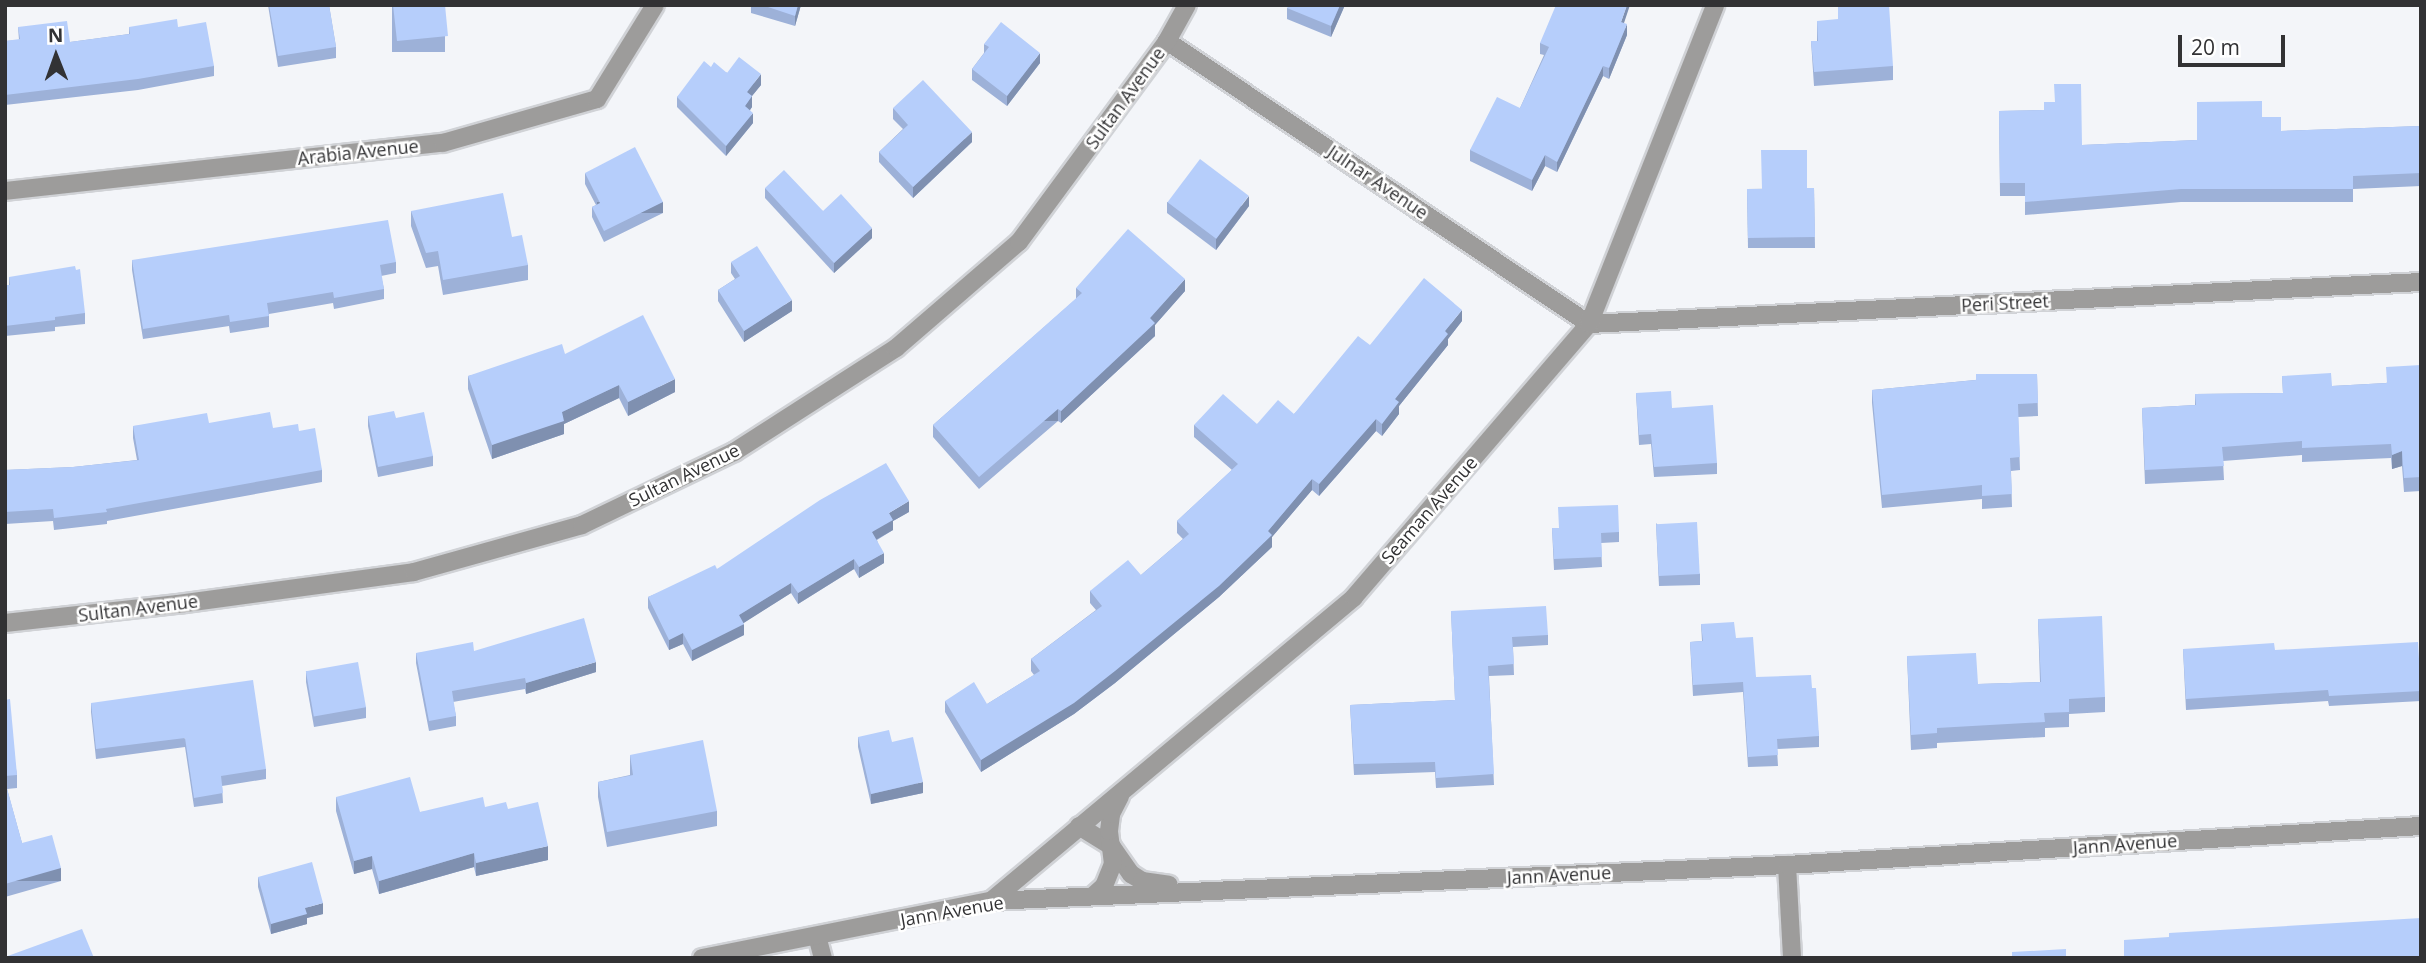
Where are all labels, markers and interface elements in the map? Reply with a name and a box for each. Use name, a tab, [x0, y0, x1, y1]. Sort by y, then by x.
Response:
north arrow	[21, 21, 91, 91]
scale bar	[2181, 21, 2288, 65]
text: N	[48, 22, 64, 48]
text: 20 m	[2191, 33, 2240, 61]
street label: Sultan Avenue	[1081, 43, 1169, 153]
street label: Arabia Avenue	[296, 135, 420, 169]
street label: Julnar Avenue	[1324, 141, 1432, 223]
street label: Peri Street	[1961, 290, 2049, 316]
street label: Sultan Avenue	[625, 439, 743, 511]
street label: Seaman Avenue	[1377, 452, 1481, 568]
street label: Sultan Avenue	[77, 590, 199, 626]
street label: Jann Avenue	[2072, 830, 2178, 858]
street label: Jann Avenue	[1506, 861, 1612, 889]
street label: Jann Avenue	[899, 891, 1005, 931]

